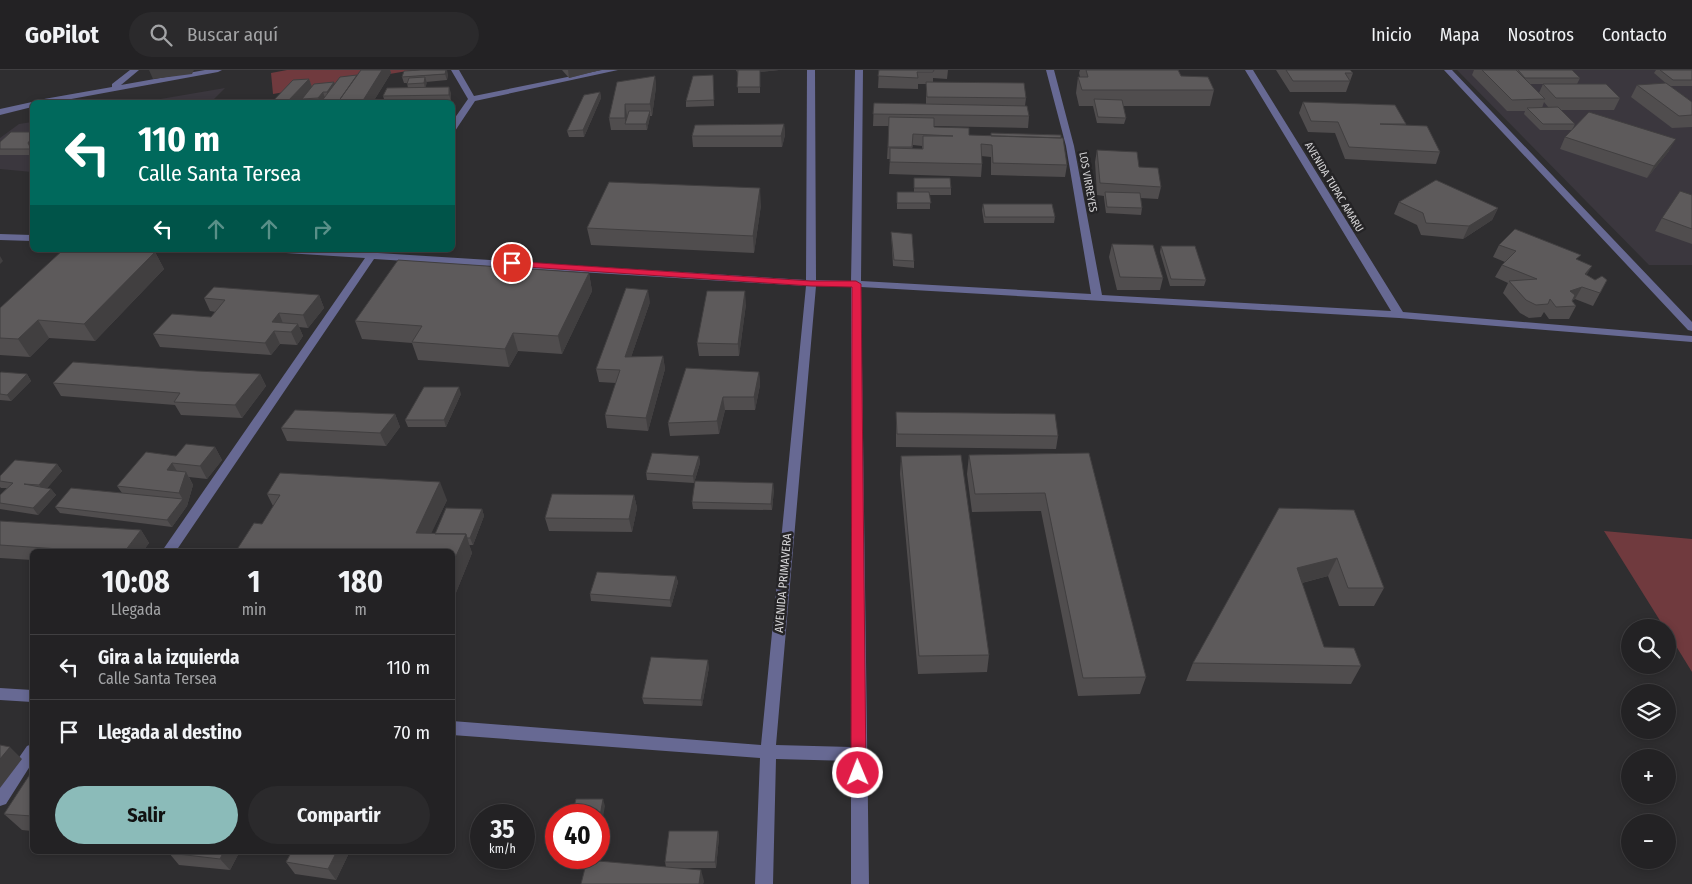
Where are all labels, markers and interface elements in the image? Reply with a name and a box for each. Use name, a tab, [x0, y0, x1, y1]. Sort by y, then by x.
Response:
search box	[129, 12, 479, 57]
text: GoPilot	[25, 21, 99, 49]
icon: search	[147, 21, 175, 49]
text: Buscar aquí	[187, 23, 278, 46]
text: Inicio	[1371, 24, 1412, 46]
text: Mapa	[1440, 24, 1480, 46]
text: Nosotros	[1508, 24, 1574, 46]
text: Contacto	[1602, 24, 1667, 46]
text: 110 m	[138, 118, 220, 160]
icon: left	[55, 120, 120, 185]
street label: AVENIDA TUPAC AMARU	[1302, 140, 1366, 234]
street label: LOS VIRREYES	[1076, 151, 1100, 214]
text: Calle Santa Tersea	[138, 160, 301, 187]
icon: left	[149, 215, 177, 243]
icon: ahead	[202, 215, 230, 243]
icon: ahead	[255, 215, 283, 243]
icon: right	[308, 215, 336, 243]
pin	[491, 242, 533, 284]
icon: arrive	[498, 249, 526, 277]
street label: AVENIDA PRIMAVERA	[772, 532, 794, 633]
text: 10:08	[102, 564, 170, 600]
text: 1	[248, 564, 260, 600]
text: 180	[338, 564, 383, 600]
text: Llegada	[111, 600, 161, 619]
text: min	[242, 600, 267, 619]
text: m	[355, 600, 367, 619]
map controls	[1621, 619, 1676, 869]
button: search	[1621, 619, 1676, 674]
text: Gira a la izquierda	[98, 646, 240, 669]
icon: left	[55, 653, 83, 681]
text: 110 m	[386, 656, 430, 679]
text: Calle Santa Tersea	[98, 669, 217, 688]
button: layers	[1621, 684, 1676, 739]
icon: arrive	[55, 718, 83, 746]
text: Llegada al destino	[98, 721, 242, 744]
text: 70 m	[394, 721, 430, 744]
position arrow	[831, 746, 883, 798]
button: +	[1621, 749, 1676, 804]
button: Salir	[55, 786, 238, 844]
button: Compartir	[248, 786, 430, 844]
speed limit sign: 40	[545, 804, 610, 869]
button: −	[1621, 814, 1676, 869]
text: 35	[490, 815, 515, 845]
text: km/h	[489, 842, 516, 856]

